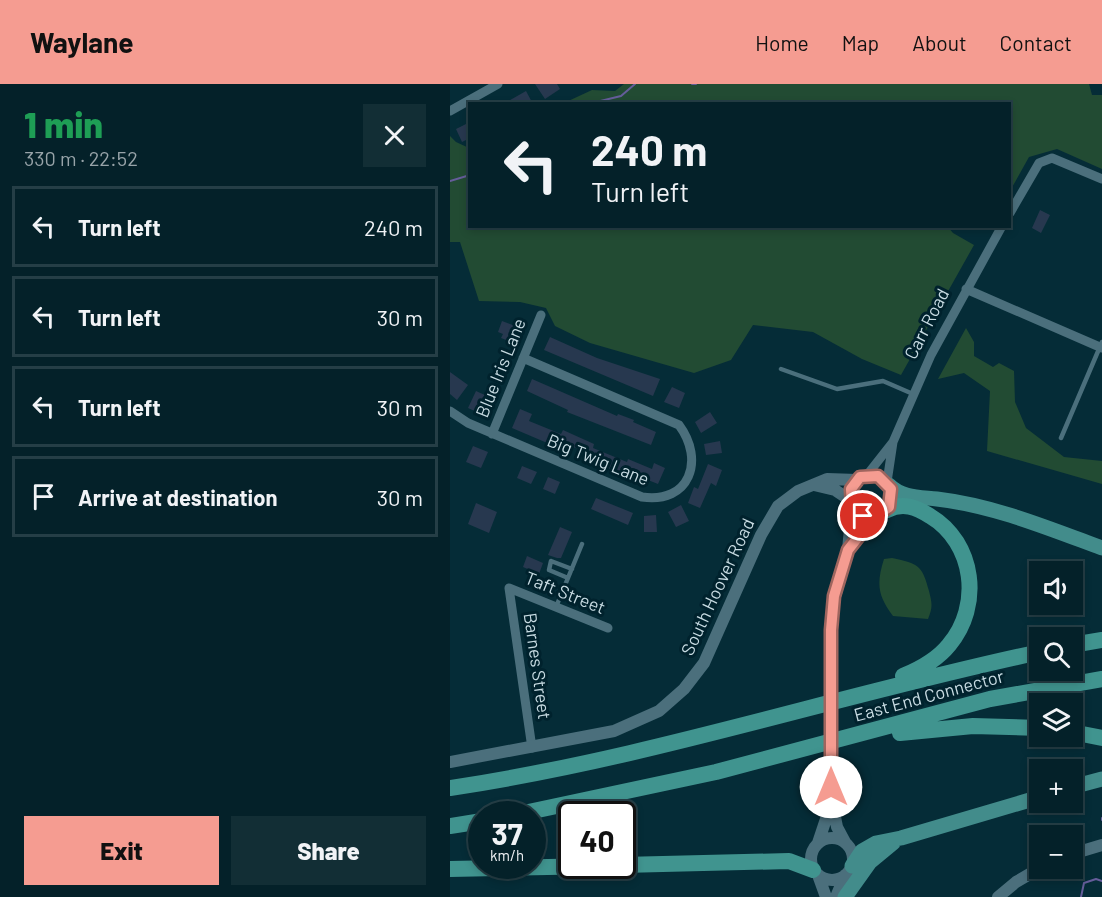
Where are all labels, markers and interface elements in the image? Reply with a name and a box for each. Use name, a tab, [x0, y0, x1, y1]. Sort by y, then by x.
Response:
text: Waylane	[30, 25, 134, 59]
text: Home	[755, 30, 809, 55]
text: Map	[842, 30, 879, 55]
text: About	[912, 30, 967, 55]
text: Contact	[1000, 30, 1072, 55]
text: 1 min	[24, 102, 103, 145]
button: close	[363, 104, 426, 167]
text: 240 m	[591, 124, 707, 174]
icon: left	[492, 126, 570, 204]
text: 330 m · 22:52	[24, 146, 138, 170]
text: Turn left	[591, 175, 689, 207]
icon: left	[27, 210, 60, 243]
text: Turn left	[78, 214, 161, 240]
text: 240 m	[364, 214, 423, 240]
street label: Carr Road	[899, 284, 953, 363]
icon: left	[27, 300, 60, 333]
text: Turn left	[78, 304, 161, 330]
text: 30 m	[377, 304, 423, 330]
street label: Blue Iris Lane	[470, 315, 530, 420]
icon: left	[27, 390, 60, 423]
text: Turn left	[78, 394, 161, 420]
text: 30 m	[377, 394, 423, 420]
street label: Big Twig Lane	[544, 429, 653, 490]
icon: arrive	[27, 480, 60, 513]
text: Arrive at destination	[78, 484, 277, 510]
text: 30 m	[377, 484, 423, 510]
pin	[837, 490, 888, 541]
icon: arrive	[846, 499, 879, 532]
street label: South Hoover Road	[676, 515, 758, 659]
map controls	[1029, 561, 1083, 879]
button: sound	[1029, 561, 1083, 615]
street label: Taft Street	[522, 566, 609, 618]
street label: Barnes Street	[520, 611, 556, 721]
button: search	[1029, 627, 1083, 681]
street label: East End Connector	[851, 664, 1007, 726]
button: layers	[1029, 693, 1083, 747]
position arrow	[799, 755, 863, 819]
button: +	[1029, 759, 1083, 813]
speed limit sign: 40	[558, 801, 636, 879]
text: 37	[491, 815, 523, 851]
button: Exit	[24, 816, 219, 885]
button: Share	[231, 816, 426, 885]
button: −	[1029, 825, 1083, 879]
text: km/h	[490, 846, 524, 864]

